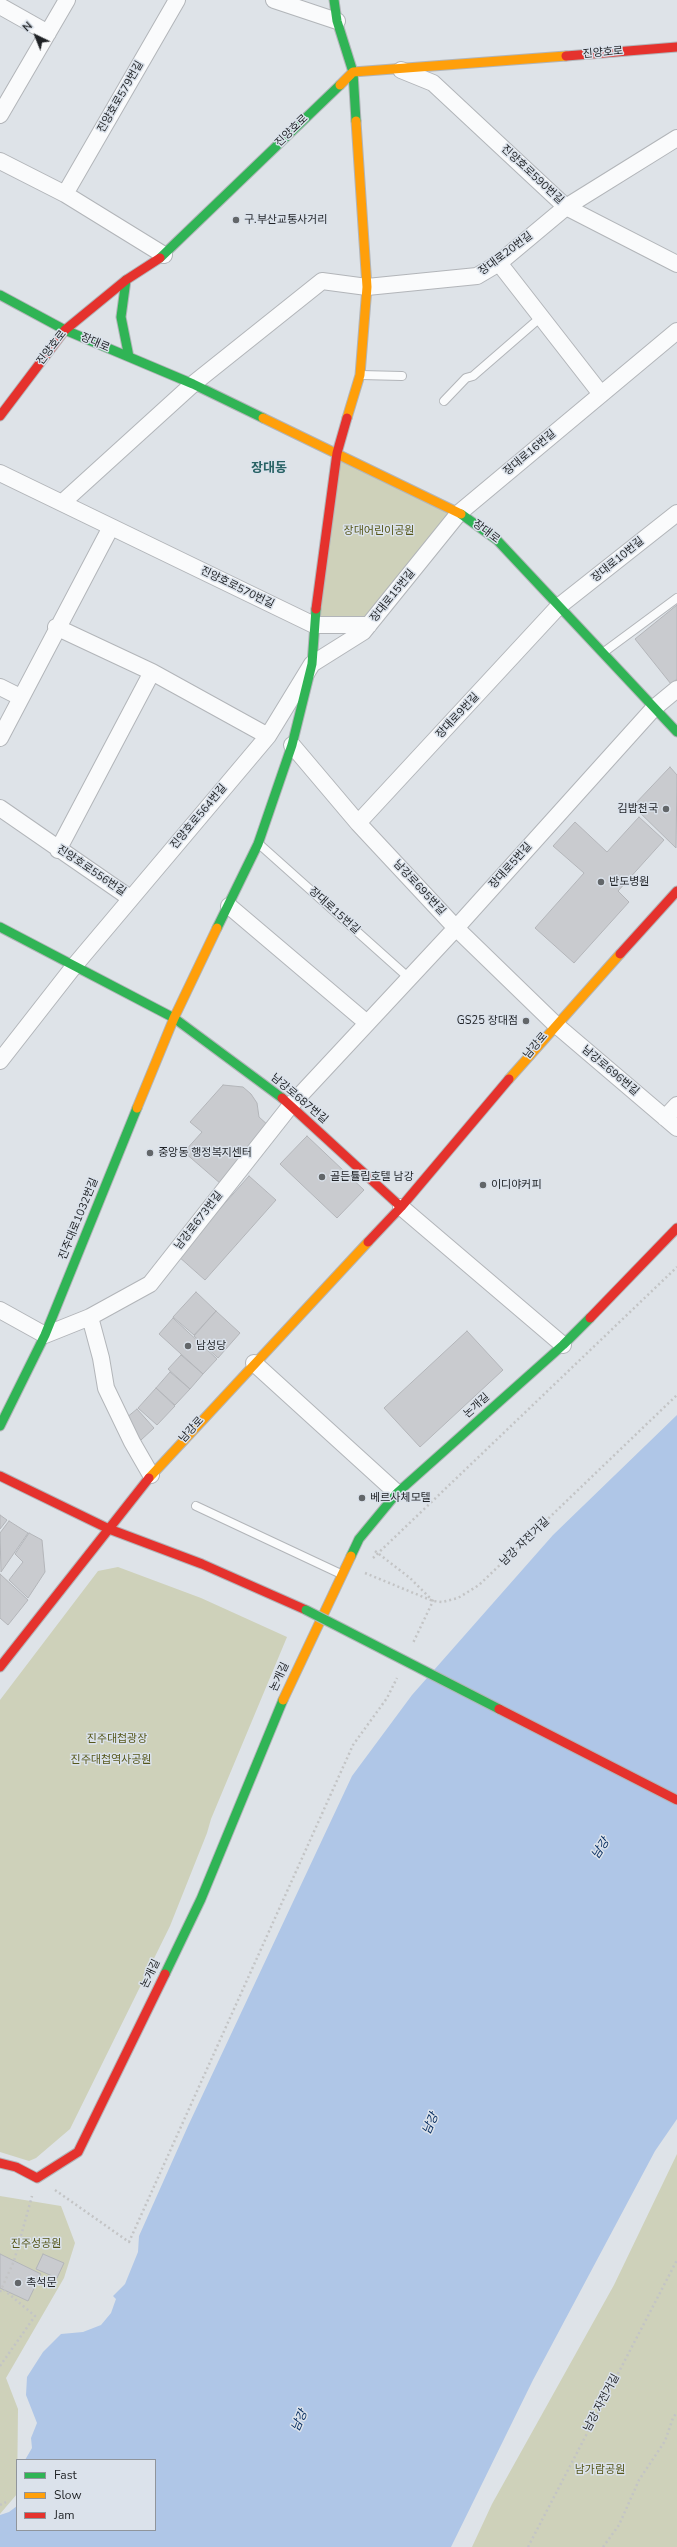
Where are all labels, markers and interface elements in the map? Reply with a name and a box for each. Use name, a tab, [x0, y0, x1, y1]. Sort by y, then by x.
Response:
north arrow	[16, 16, 56, 56]
text: N	[19, 19, 36, 35]
street label: 진양호로	[582, 45, 624, 61]
street label: 진양호로579번길	[95, 59, 147, 135]
street label: 진양호로	[273, 112, 311, 150]
street label: 진양호로590번길	[498, 143, 566, 207]
place label: 구.부산교통사거리	[244, 213, 327, 227]
marker: 구.부산교통사거리	[231, 215, 241, 225]
street label: 장대로20번길	[477, 230, 535, 278]
street label: 진양호로	[34, 328, 70, 368]
street label: 장대로	[78, 331, 112, 355]
street label: 장대로16번길	[501, 427, 559, 479]
district label: 장대동	[251, 461, 287, 477]
street label: 장대로	[470, 518, 502, 546]
park label: 장대어린이공원	[344, 524, 414, 538]
street label: 장대로10번길	[589, 535, 647, 585]
street label: 진양호로570번길	[198, 564, 276, 612]
street label: 장대로15번길	[368, 567, 418, 625]
street label: 장대로9번길	[434, 691, 482, 741]
street label: 진양호로564번길	[168, 782, 230, 852]
place label: 김밥천국	[618, 802, 658, 816]
marker: 김밥천국	[661, 804, 671, 814]
street label: 장대로5번길	[487, 840, 535, 892]
street label: 진양호로556번길	[54, 843, 128, 899]
street label: 남강로695번길	[390, 858, 448, 918]
place label: 반도병원	[609, 875, 649, 889]
marker: 반도병원	[596, 877, 606, 887]
street label: 장대로15번길	[306, 885, 362, 937]
place label: GS25 장대점	[457, 1014, 518, 1028]
marker: GS25 장대점	[521, 1016, 531, 1026]
street label: 남강로	[521, 1030, 551, 1062]
street label: 남강로696번길	[579, 1043, 641, 1099]
street label: 남강로687번길	[268, 1071, 330, 1127]
place label: 중앙동 행정복지센터	[158, 1146, 252, 1160]
marker: 중앙동 행정복지센터	[145, 1148, 155, 1158]
place label: 골든튤립호텔 남강	[330, 1170, 414, 1184]
marker: 골든튤립호텔 남강	[317, 1172, 327, 1182]
street label: 진주대로1032번길	[57, 1176, 101, 1262]
place label: 이디야커피	[491, 1178, 542, 1192]
marker: 이디야커피	[478, 1180, 488, 1190]
street label: 남강로673번길	[172, 1189, 226, 1253]
place label: 남성당	[196, 1339, 226, 1353]
marker: 남성당	[183, 1341, 193, 1351]
street label: 논개길	[461, 1391, 493, 1421]
street label: 남강로	[177, 1414, 207, 1446]
place label: 베르사체모텔	[370, 1491, 431, 1505]
marker: 베르사체모텔	[357, 1493, 367, 1503]
street label: 남강 자전거길	[498, 1515, 552, 1569]
street label: 논개길	[268, 1660, 292, 1694]
park label: 진주대첩광장	[87, 1732, 147, 1746]
park label: 진주대첩역사공원	[71, 1753, 151, 1767]
water label: 남강	[589, 1836, 613, 1862]
street label: 논개길	[138, 1957, 164, 1991]
water label: 남강	[420, 2111, 442, 2137]
park label: 진주성공원	[11, 2237, 61, 2251]
place label: 촉석문	[26, 2276, 56, 2290]
marker: 촉석문	[13, 2278, 23, 2288]
street label: 남강 자전거길	[581, 2372, 623, 2434]
water label: 남강	[289, 2408, 311, 2434]
legend	[16, 2459, 156, 2531]
park label: 남가람공원	[575, 2463, 625, 2477]
text: Fast	[54, 2467, 77, 2483]
text: Slow	[54, 2487, 82, 2503]
text: Jam	[54, 2507, 75, 2523]

